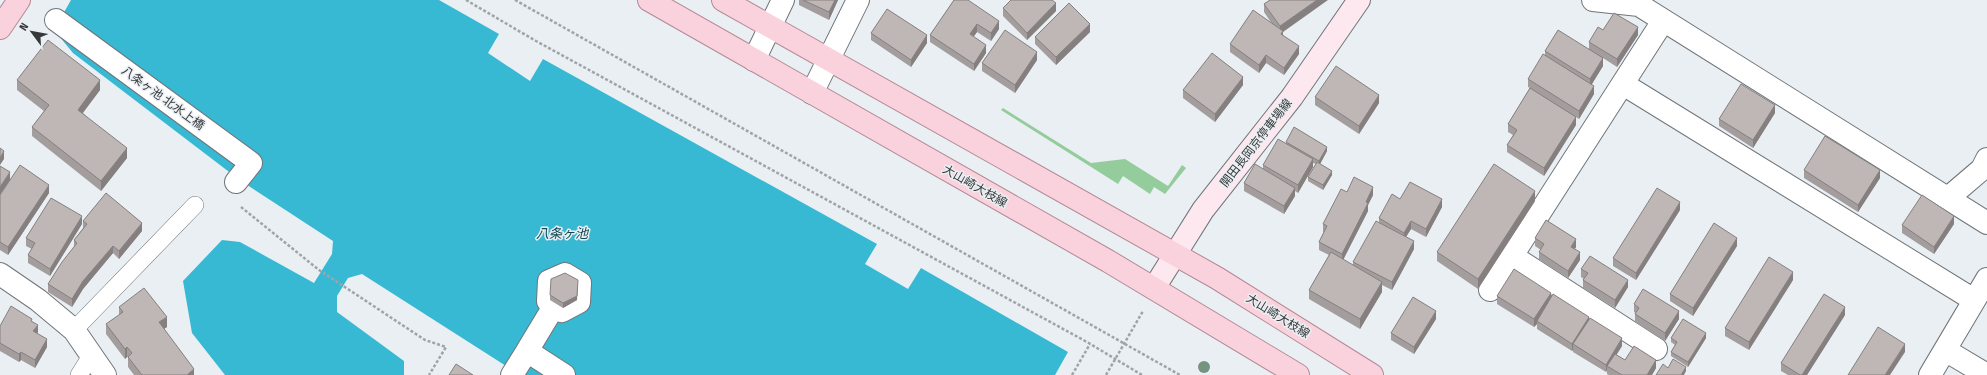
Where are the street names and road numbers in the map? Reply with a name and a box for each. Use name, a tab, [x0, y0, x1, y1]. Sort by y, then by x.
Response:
street label: 八条ヶ池 北水上橋	[119, 63, 207, 133]
street label: 開田長岡京停車場線	[1217, 96, 1295, 190]
street label: 大山崎大枝線	[940, 162, 1010, 210]
street label: 大山崎大枝線	[1244, 291, 1312, 341]

